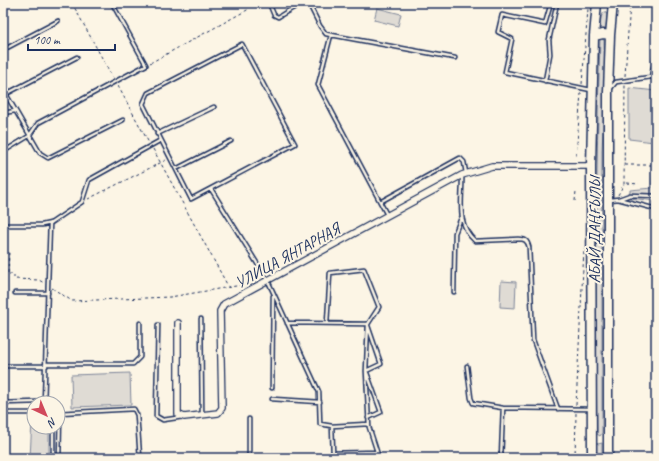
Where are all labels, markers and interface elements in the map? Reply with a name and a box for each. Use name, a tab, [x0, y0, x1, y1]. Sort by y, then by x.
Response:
scale bar	[28, 26, 115, 52]
text: 100 m	[34, 32, 61, 48]
street label: АБАЙ ДАҢҒЫЛЫ	[585, 173, 605, 283]
street label: УЛИЦА ЯНТАРНАЯ	[232, 218, 345, 293]
north arrow	[26, 395, 66, 435]
text: N	[44, 415, 60, 431]

